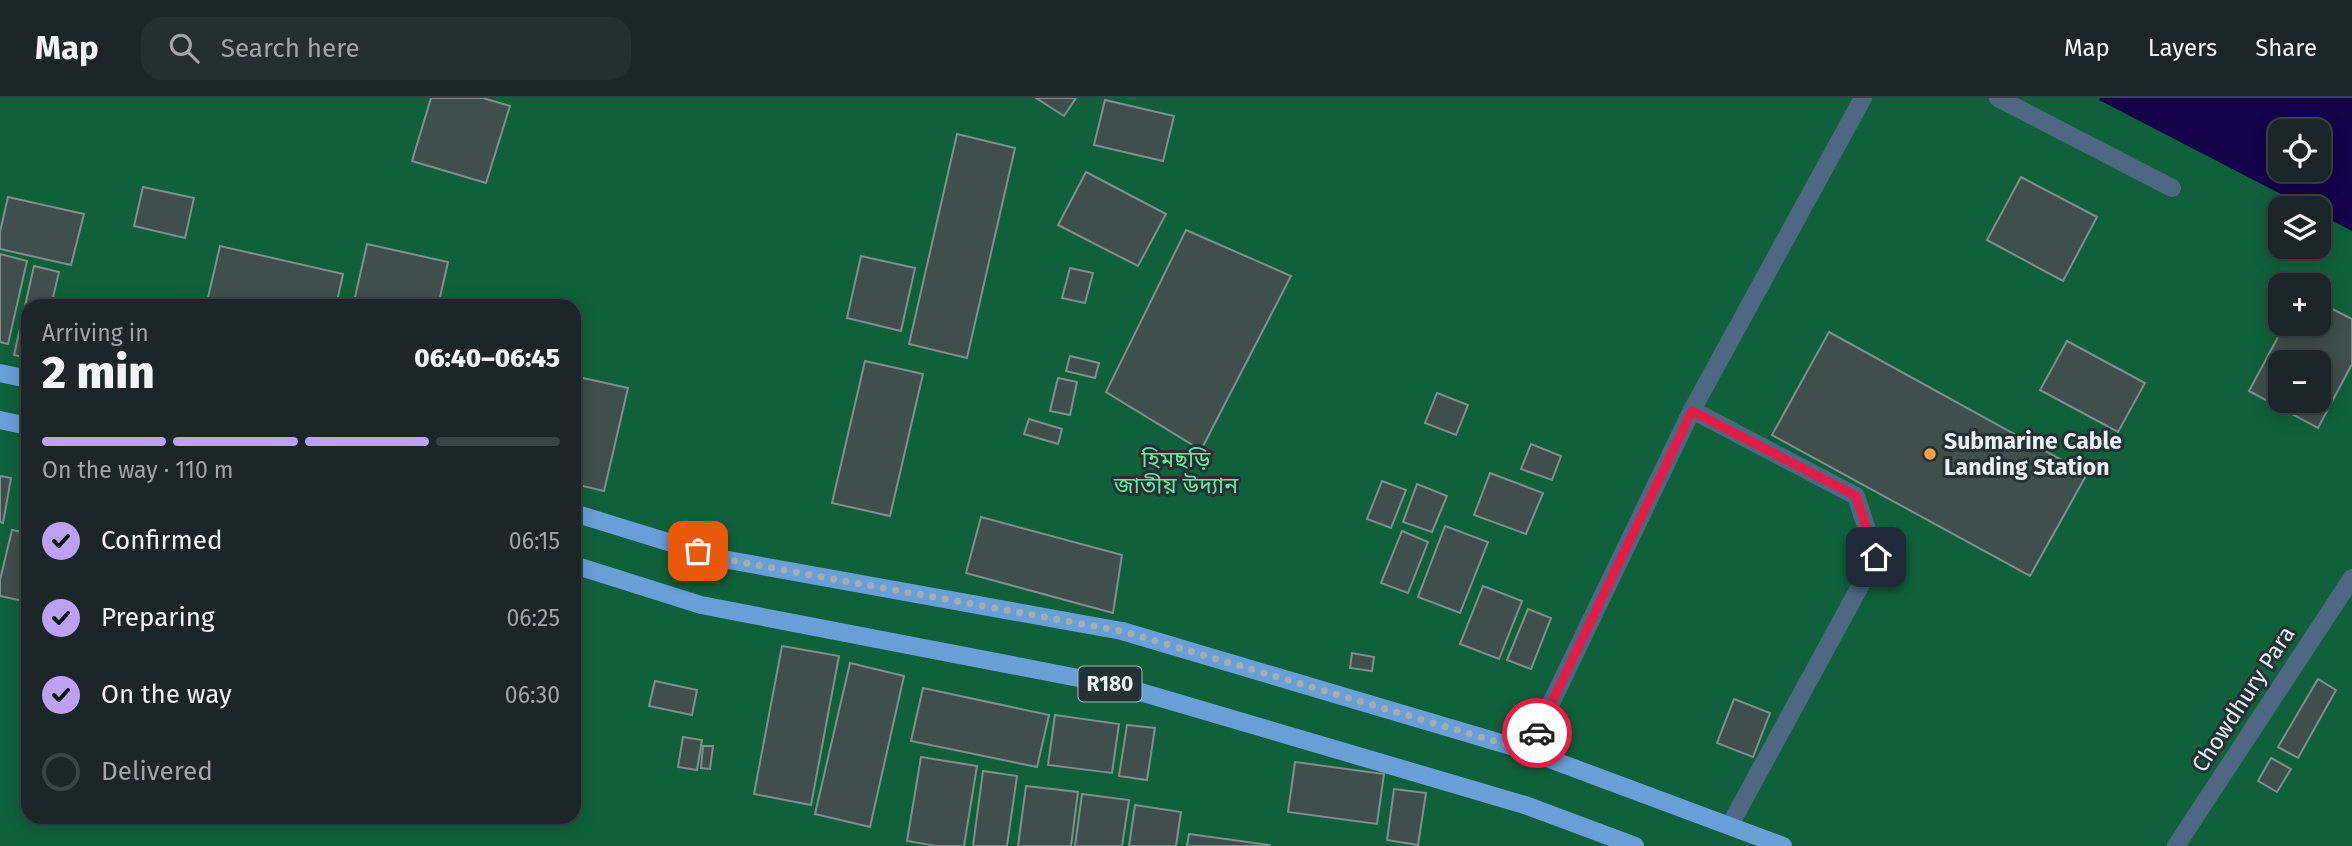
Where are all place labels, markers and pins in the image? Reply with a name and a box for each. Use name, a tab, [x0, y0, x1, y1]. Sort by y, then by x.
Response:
place label: Submarine Cable Landing Station	[1944, 427, 2122, 481]
marker: Submarine Cable Landing Station	[1922, 446, 1938, 462]
pin	[668, 521, 728, 581]
pin	[1846, 527, 1906, 587]

